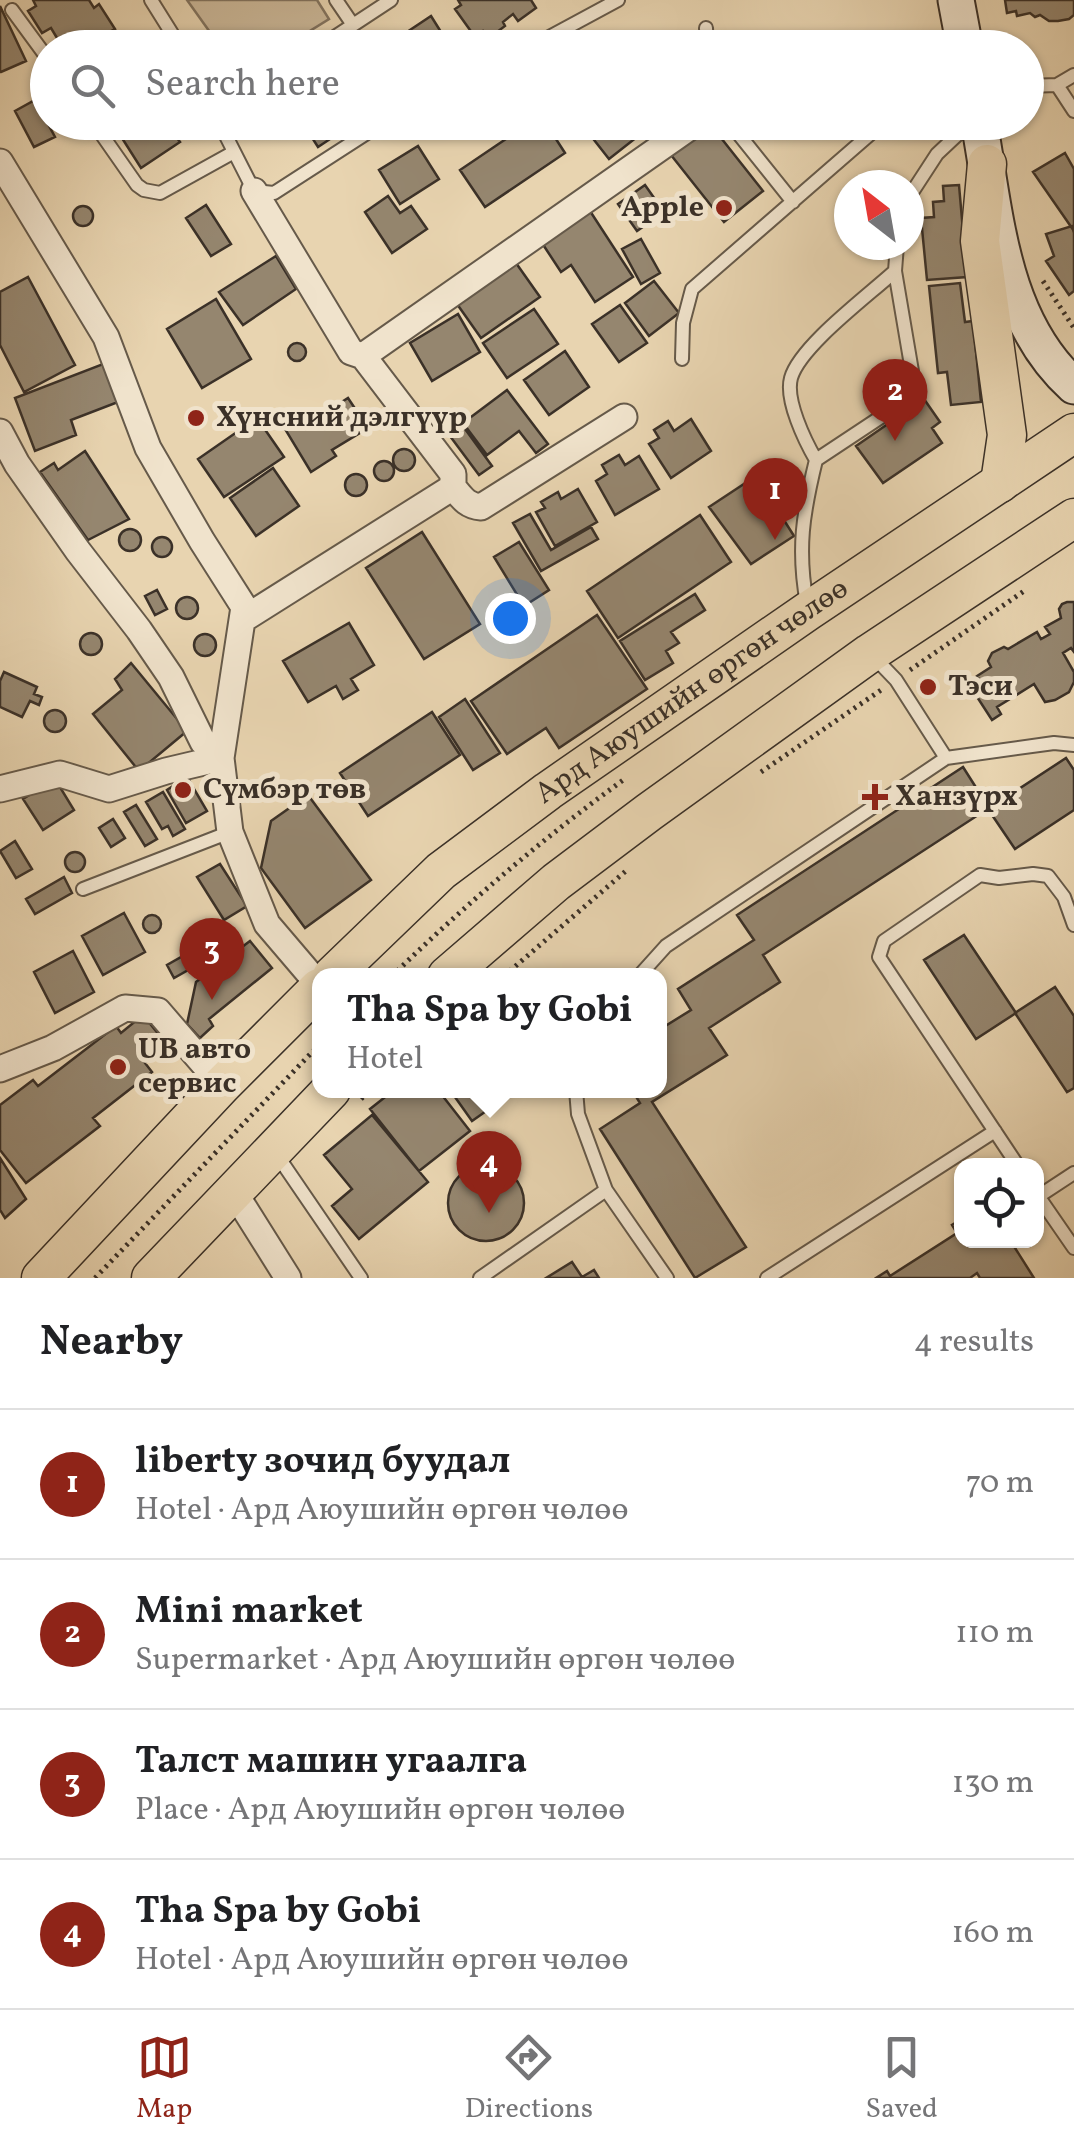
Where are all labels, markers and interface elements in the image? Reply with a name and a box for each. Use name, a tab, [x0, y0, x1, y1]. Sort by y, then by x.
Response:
search box	[30, 30, 1044, 140]
icon: search	[65, 58, 120, 113]
text: Search here	[145, 59, 340, 112]
north arrow	[834, 170, 924, 260]
place label: Apple	[621, 187, 704, 229]
marker: Apple	[713, 197, 735, 219]
pin: 2	[862, 358, 928, 441]
place label: Хүнсний дэлгүүр	[216, 397, 467, 439]
marker: Хүнсний дэлгүүр	[185, 407, 207, 429]
pin: 1	[742, 458, 808, 540]
street label: Ард Аюушийн өргөн чөлөө	[526, 568, 857, 815]
your location	[485, 593, 536, 644]
place label: Тэси	[948, 666, 1013, 708]
marker: Тэси	[917, 676, 939, 698]
place label: Сүмбэр төв	[203, 769, 366, 811]
place label: Ханзүрх	[895, 776, 1018, 818]
marker: Сүмбэр төв	[172, 779, 194, 801]
marker: Ханзүрх	[864, 786, 886, 808]
pin: 3	[180, 918, 244, 1000]
popup	[312, 968, 667, 1098]
text: Tha Spa by Gobi	[346, 985, 633, 1038]
place label: UB авто сервис	[138, 1029, 251, 1105]
text: Hotel	[346, 1038, 423, 1082]
marker: UB авто сервис	[107, 1056, 129, 1078]
pin: 4	[456, 1130, 522, 1213]
map controls	[954, 1158, 1044, 1248]
button: locate	[954, 1158, 1044, 1248]
text: Nearby	[40, 1314, 183, 1373]
text: 4 results	[914, 1321, 1034, 1365]
text: liberty зочид буудал	[135, 1436, 510, 1489]
text: 1	[66, 1462, 79, 1506]
text: 70 m	[966, 1462, 1034, 1506]
text: Hotel · Ард Аюушийн өргөн чөлөө	[135, 1489, 628, 1533]
text: Mini market	[135, 1586, 363, 1639]
text: 2	[64, 1612, 81, 1656]
text: 110 m	[955, 1612, 1034, 1656]
text: Supermarket · Ард Аюушийн өргөн чөлөө	[135, 1639, 735, 1683]
text: Талст машин угаалга	[135, 1736, 527, 1789]
text: 3	[64, 1762, 81, 1806]
text: 130 m	[952, 1762, 1034, 1806]
text: Place · Ард Аюушийн өргөн чөлөө	[135, 1789, 625, 1833]
text: Tha Spa by Gobi	[135, 1886, 421, 1939]
text: 4	[63, 1912, 82, 1956]
text: 160 m	[951, 1912, 1034, 1956]
text: Hotel · Ард Аюушийн өргөн чөлөө	[135, 1939, 628, 1983]
tab: Map	[136, 2030, 192, 2129]
tab: Directions	[465, 2030, 593, 2129]
tab: Saved	[866, 2030, 938, 2129]

